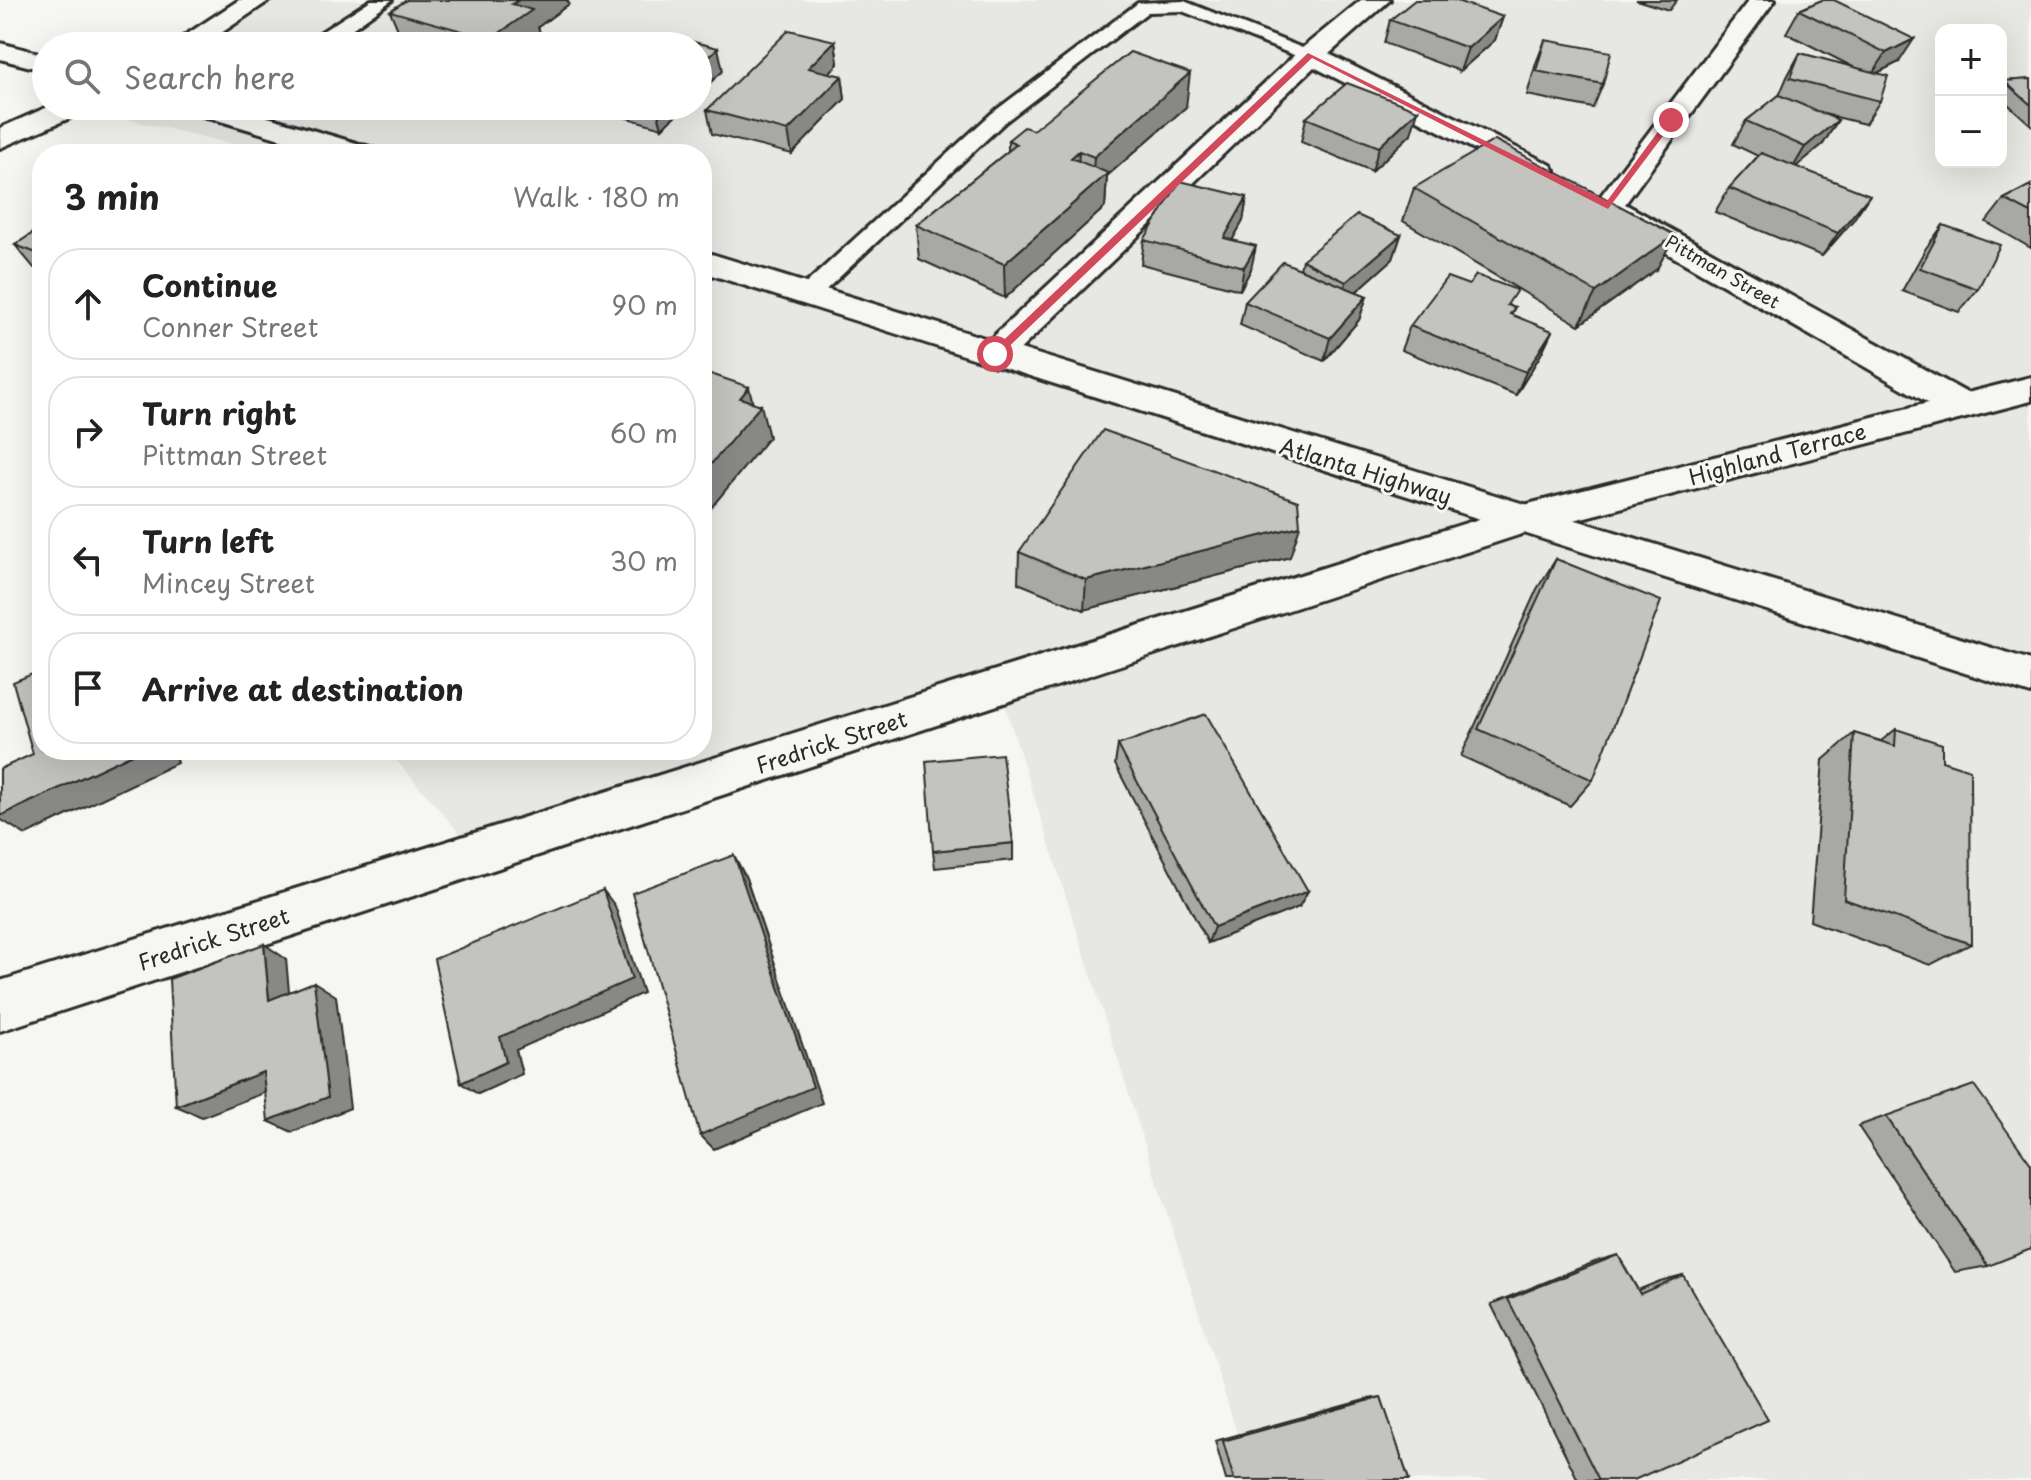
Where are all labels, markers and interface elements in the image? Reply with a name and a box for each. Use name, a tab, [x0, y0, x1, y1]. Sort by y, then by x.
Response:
map controls	[1935, 24, 2007, 168]
button: +	[1935, 24, 2007, 96]
search box	[32, 32, 712, 120]
icon: search	[60, 54, 104, 98]
text: Search here	[124, 54, 296, 99]
button: −	[1935, 96, 2007, 168]
route end	[1653, 102, 1689, 138]
text: 3 min	[64, 170, 160, 222]
text: Walk · 180 m	[513, 177, 680, 216]
street label: Pittman Street	[1661, 227, 1785, 315]
text: Continue	[142, 262, 277, 307]
icon: ahead	[66, 282, 110, 326]
text: 90 m	[611, 285, 678, 324]
text: Conner Street	[142, 307, 318, 346]
route start	[977, 336, 1013, 372]
text: Turn right	[142, 390, 297, 435]
icon: right	[66, 410, 110, 454]
text: 60 m	[610, 413, 678, 452]
street label: Highland Terrace	[1685, 413, 1869, 493]
street label: Atlanta Highway	[1276, 428, 1456, 512]
text: Pittman Street	[142, 435, 327, 474]
text: Turn left	[142, 518, 274, 563]
icon: left	[66, 538, 110, 582]
text: 30 m	[610, 541, 678, 580]
text: Mincey Street	[142, 563, 315, 602]
icon: arrive	[66, 666, 110, 710]
text: Arrive at destination	[142, 666, 464, 711]
street label: Fredrick Street	[751, 701, 911, 781]
street label: Fredrick Street	[133, 898, 293, 978]

